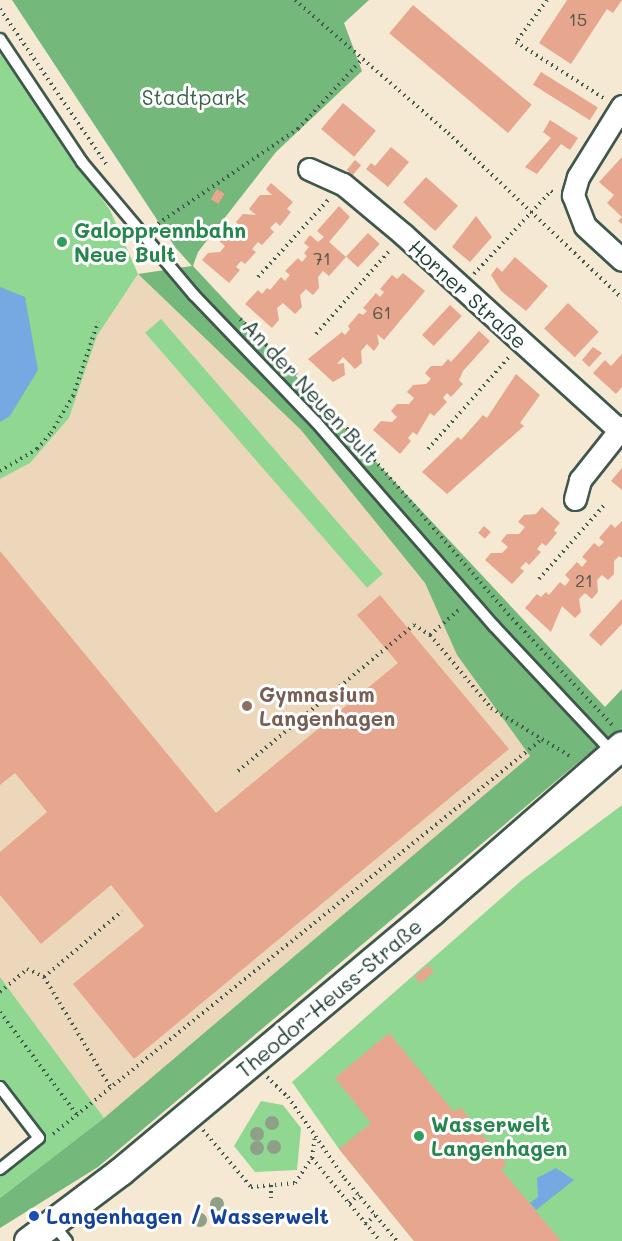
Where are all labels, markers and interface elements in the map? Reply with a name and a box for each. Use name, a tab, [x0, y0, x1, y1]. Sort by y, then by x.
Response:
house number: 15	[569, 8, 587, 30]
park label: Stadtpark	[142, 84, 246, 110]
place label: Galopprennbahn Neue Bult	[74, 217, 246, 267]
street label: Horner Straße	[404, 234, 532, 354]
marker: Galopprennbahn Neue Bult	[55, 235, 69, 249]
house number: 71	[313, 247, 331, 269]
house number: 61	[373, 301, 391, 323]
street label: An der Neuen Bult	[238, 314, 384, 468]
house number: 21	[575, 569, 593, 591]
place label: Gymnasium Langenhagen	[259, 681, 395, 731]
marker: Gymnasium Langenhagen	[240, 699, 254, 713]
street label: Theodor-Heuss-Straße	[231, 913, 427, 1083]
place label: Wasserwelt Langenhagen	[431, 1111, 567, 1161]
marker: Wasserwelt Langenhagen	[412, 1129, 426, 1143]
place label: Langenhagen / Wasserwelt	[46, 1203, 329, 1229]
marker: Langenhagen / Wasserwelt	[27, 1209, 41, 1223]

